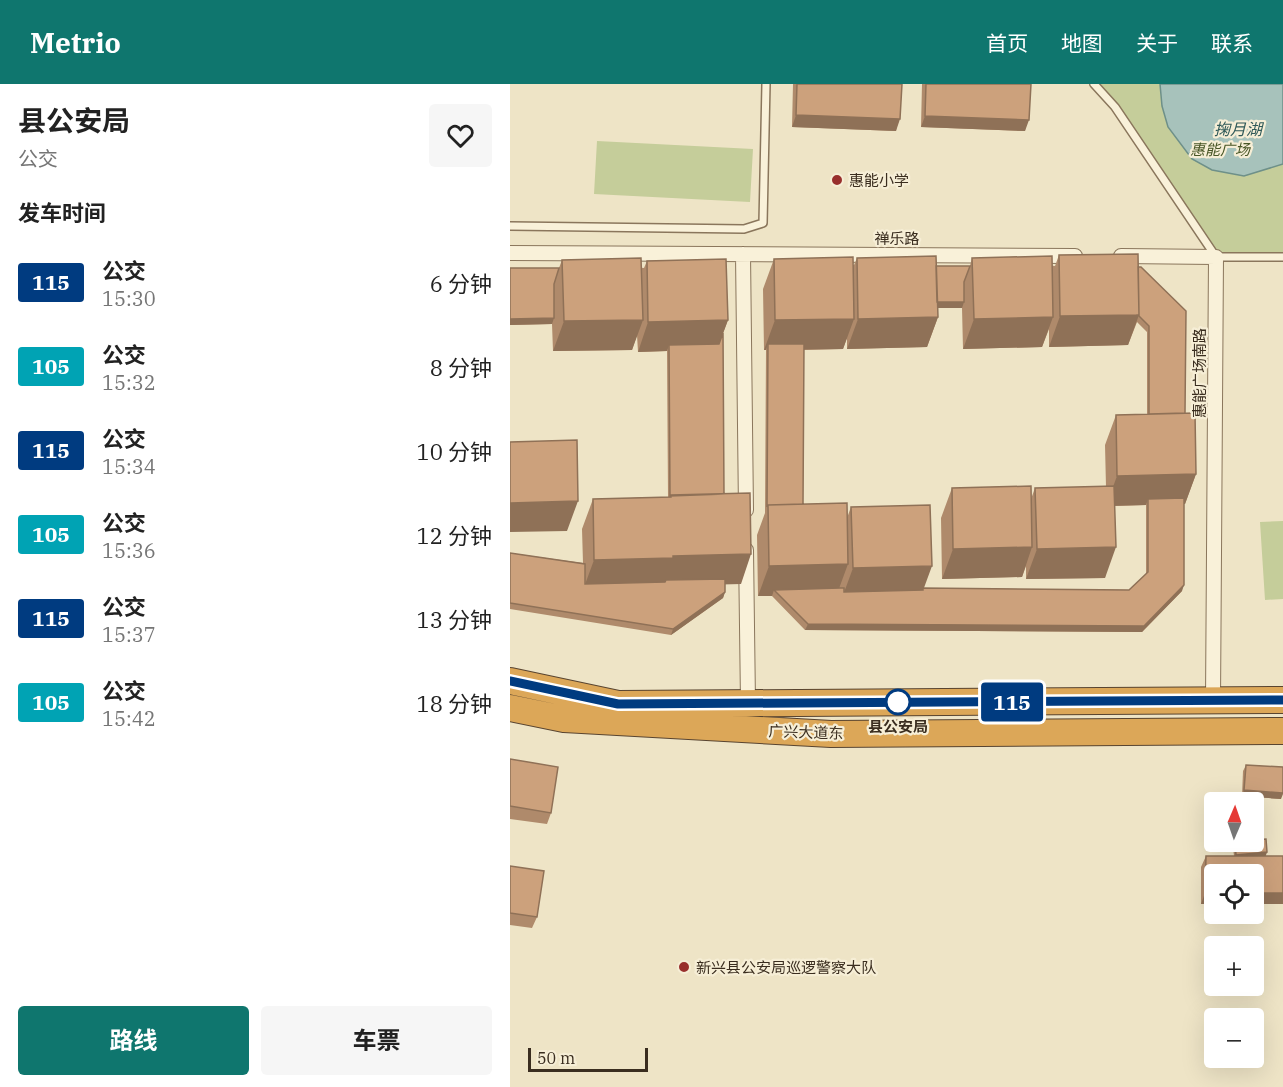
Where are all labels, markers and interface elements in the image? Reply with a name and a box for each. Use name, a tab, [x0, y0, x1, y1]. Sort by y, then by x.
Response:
text: Metrio	[30, 24, 121, 61]
text: 首页	[986, 29, 1028, 57]
text: 地图	[1061, 29, 1103, 57]
text: 关于	[1136, 29, 1178, 57]
text: 联系	[1211, 29, 1253, 57]
text: 县公安局	[18, 102, 130, 139]
button: heart	[429, 104, 492, 167]
water label: 掬月湖	[1214, 119, 1265, 139]
park label: 惠能广场	[1190, 140, 1252, 159]
text: 公交	[18, 145, 58, 172]
place label: 惠能小学	[849, 171, 909, 190]
marker: 惠能小学	[830, 173, 844, 187]
text: 发车时间	[18, 198, 106, 227]
street label: 禅乐路	[874, 229, 920, 248]
text: 公交	[102, 256, 146, 285]
text: 115	[32, 268, 70, 296]
text: 6 分钟	[430, 269, 492, 298]
text: 15:30	[102, 285, 156, 312]
street label: 惠能广场南路	[1190, 328, 1209, 418]
text: 公交	[102, 340, 146, 369]
text: 105	[32, 352, 70, 380]
text: 8 分钟	[430, 353, 492, 382]
text: 15:32	[102, 369, 156, 396]
text: 公交	[102, 424, 146, 453]
text: 115	[32, 436, 70, 464]
text: 10 分钟	[416, 437, 492, 466]
text: 15:34	[102, 453, 156, 480]
text: 公交	[102, 508, 146, 537]
text: 105	[32, 520, 70, 548]
text: 12 分钟	[416, 521, 492, 550]
text: 15:36	[102, 537, 156, 564]
text: 公交	[102, 592, 146, 621]
text: 115	[32, 604, 70, 632]
text: 13 分钟	[416, 605, 492, 634]
text: 15:37	[102, 621, 156, 648]
text: 公交	[102, 676, 146, 705]
line badge: 115	[978, 682, 1046, 722]
text: 105	[32, 688, 70, 716]
text: 115	[993, 688, 1031, 716]
text: 18 分钟	[416, 689, 492, 718]
marker: 县公安局	[885, 689, 911, 715]
text: 15:42	[102, 705, 156, 732]
place label: 县公安局	[868, 717, 928, 736]
street label: 广兴大道东	[768, 721, 844, 743]
north arrow	[1204, 792, 1264, 852]
map controls	[1204, 792, 1264, 1068]
button: locate	[1204, 864, 1264, 924]
button: +	[1204, 936, 1264, 996]
place label: 新兴县公安局巡逻警察大队	[696, 958, 876, 977]
marker: 新兴县公安局巡逻警察大队	[677, 960, 691, 974]
button: 路线	[18, 1006, 249, 1075]
button: 车票	[261, 1006, 492, 1075]
button: −	[1204, 1008, 1264, 1068]
scale bar	[528, 1045, 648, 1072]
text: 50 m	[537, 1048, 575, 1068]

